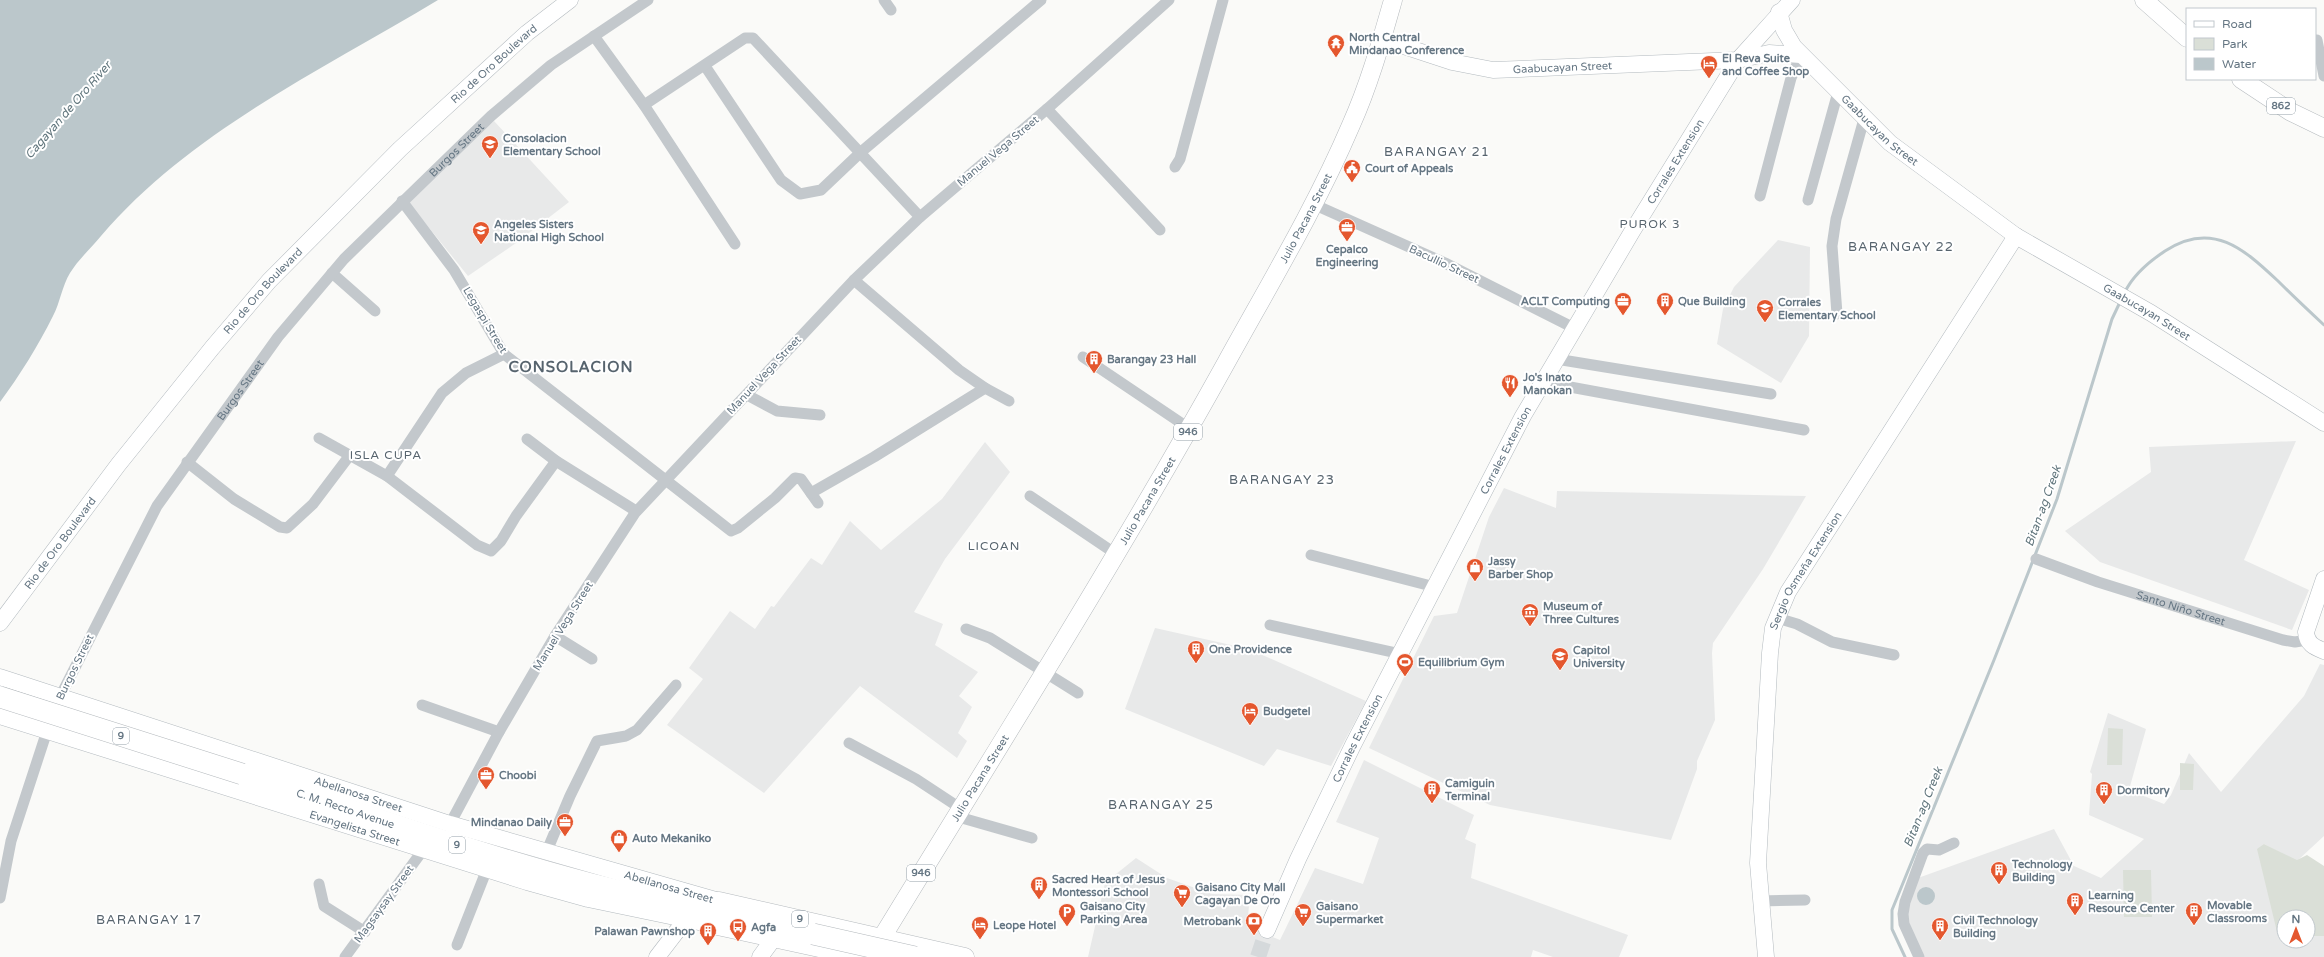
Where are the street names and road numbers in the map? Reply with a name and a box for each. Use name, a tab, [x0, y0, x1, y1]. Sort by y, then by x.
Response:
street label: Rio de Oro Boulevard	[448, 21, 539, 106]
street label: Gaabucayan Street	[1513, 59, 1612, 76]
street label: Gaabucayan Street	[1839, 92, 1921, 168]
road number: 862	[2267, 98, 2295, 114]
street label: Manuel Vega Street	[954, 113, 1042, 189]
street label: Corrales Extension	[1644, 117, 1706, 206]
street label: Burgos Street	[426, 120, 487, 179]
street label: Julio Pacana Street	[1277, 171, 1334, 265]
street label: Bacullio Street	[1407, 242, 1481, 286]
street label: Rio de Oro Boulevard	[221, 245, 305, 336]
street label: Gaabucayan Street	[2101, 281, 2193, 343]
street label: Legaspi Street	[460, 285, 510, 355]
street label: Manuel Vega Street	[724, 333, 804, 417]
street label: Burgos Street	[214, 357, 266, 423]
street label: Corrales Extension	[1477, 404, 1534, 496]
road number: 946	[1174, 424, 1202, 440]
street label: Julio Pacana Street	[1117, 454, 1178, 547]
street label: Rio de Oro Boulevard	[21, 494, 98, 591]
street label: Sergio Osmeña Extension	[1767, 509, 1844, 631]
street label: Manuel Vega Street	[530, 579, 596, 673]
street label: Santo Niño Street	[2135, 588, 2227, 628]
street label: Burgos Street	[53, 632, 97, 702]
street label: Corrales Extension	[1329, 692, 1385, 785]
road number: 9	[113, 728, 129, 744]
street label: Julio Pacana Street	[948, 732, 1011, 824]
street label: Abellanosa Street	[313, 774, 404, 815]
street label: C. M. Recto Avenue	[295, 786, 396, 831]
street label: Evangelista Street	[308, 807, 402, 848]
road number: 9	[449, 837, 465, 853]
street label: Magsaysay Street	[352, 863, 416, 945]
road number: 946	[907, 865, 935, 881]
street label: Abellanosa Street	[623, 868, 715, 906]
road number: 9	[792, 911, 808, 927]

